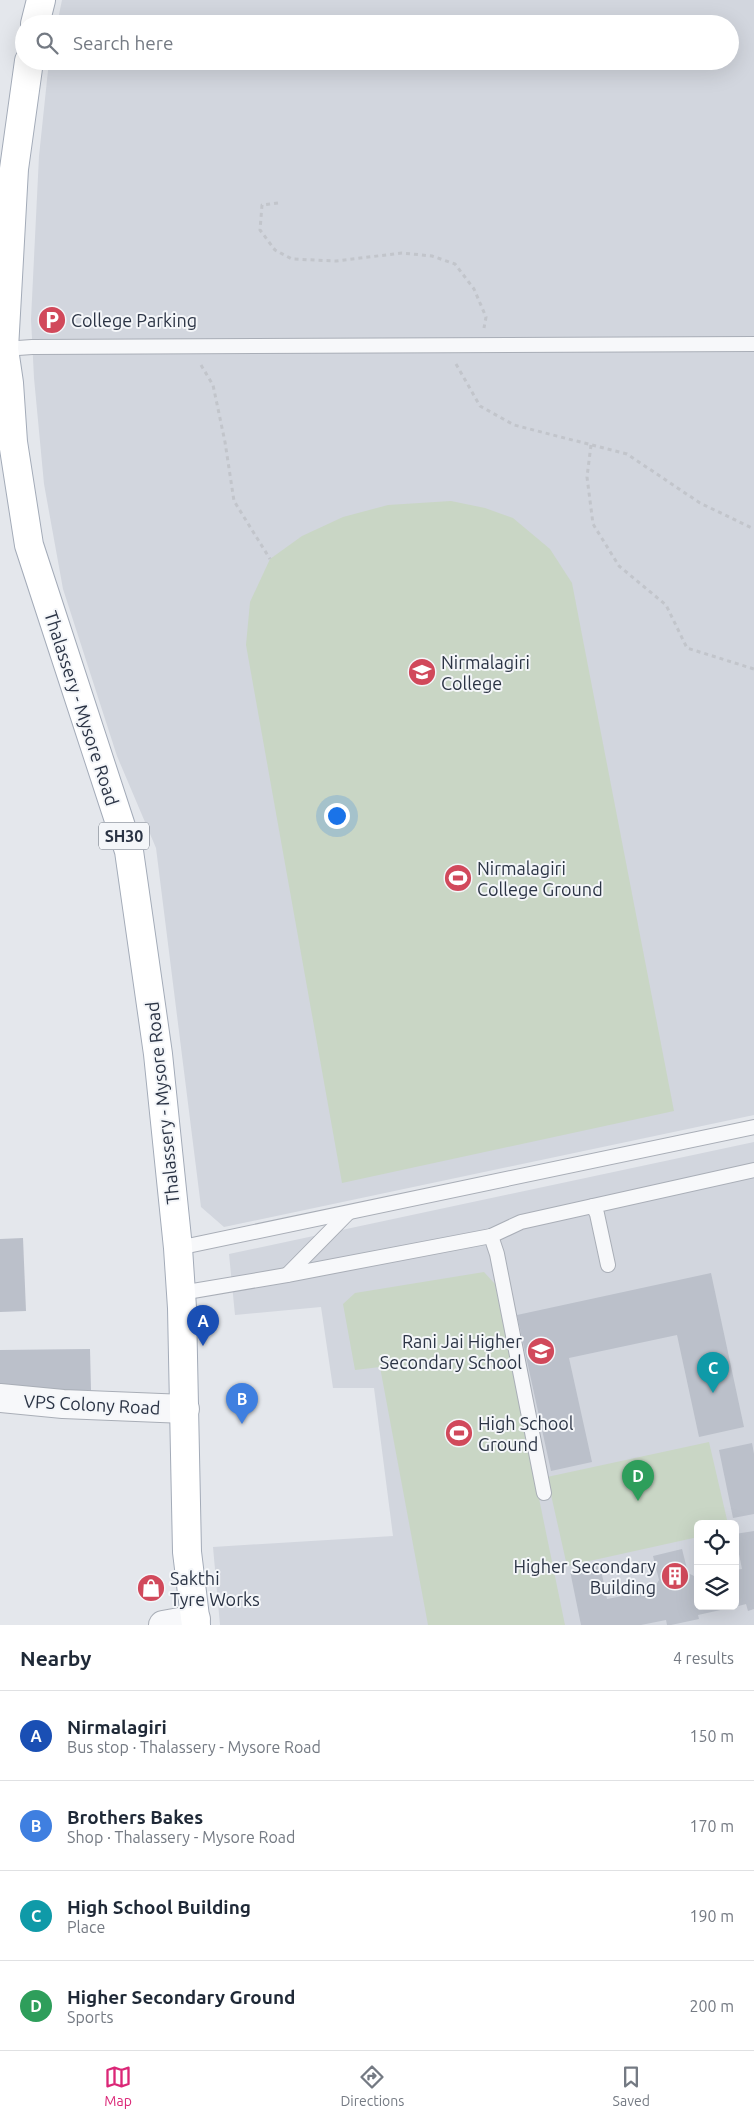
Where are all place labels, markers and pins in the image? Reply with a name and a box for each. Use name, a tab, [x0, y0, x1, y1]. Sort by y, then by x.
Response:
parking icon: College Parking	[37, 305, 67, 335]
place label: College Parking	[71, 310, 197, 330]
place label: Nirmalagiri College	[441, 652, 530, 693]
school or university icon: Nirmalagiri College	[407, 657, 437, 687]
place label: Nirmalagiri College Ground	[477, 858, 603, 899]
sports icon: Nirmalagiri College Ground	[443, 863, 473, 893]
pin: A	[187, 1305, 219, 1346]
place label: Rani Jai Higher Secondary School	[380, 1331, 522, 1372]
school or university icon: Rani Jai Higher Secondary School	[526, 1336, 556, 1366]
pin: C	[697, 1352, 729, 1393]
pin: B	[226, 1383, 258, 1424]
place label: High School Ground	[478, 1413, 574, 1454]
sports icon: High School Ground	[444, 1418, 474, 1448]
pin: D	[622, 1460, 654, 1501]
place label: Higher Secondary Building	[513, 1556, 656, 1597]
building icon: Higher Secondary Building	[660, 1561, 690, 1591]
place label: Sakthi Tyre Works	[170, 1568, 260, 1609]
shop icon: Sakthi Tyre Works	[136, 1573, 166, 1603]

